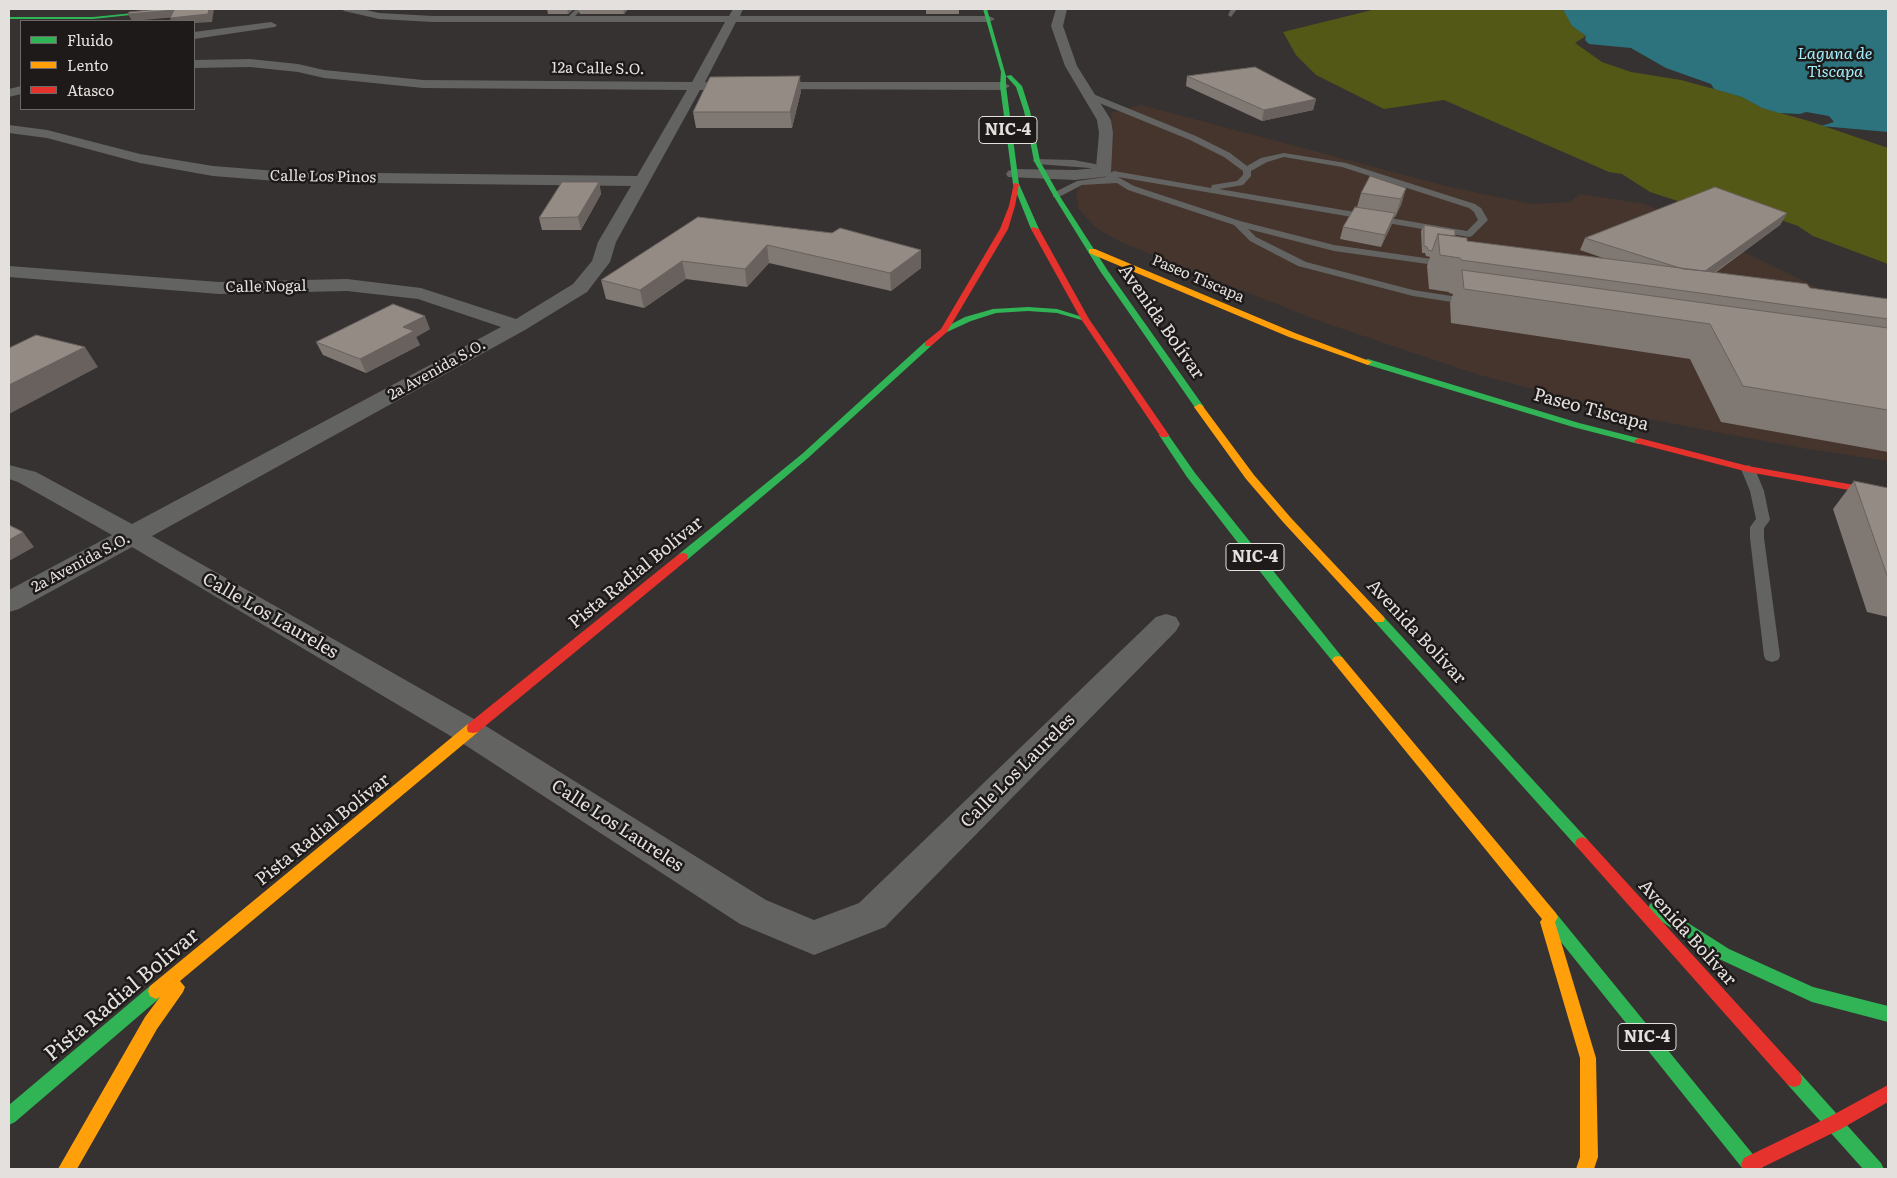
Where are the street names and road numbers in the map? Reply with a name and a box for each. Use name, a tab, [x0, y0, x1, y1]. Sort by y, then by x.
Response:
street label: 12a Calle S.O.	[551, 59, 645, 79]
road number: NIC-4	[979, 116, 1037, 144]
street label: Calle Los Pinos	[270, 167, 376, 187]
street label: Paseo Tiscapa	[1149, 251, 1247, 307]
street label: Avenida Bolívar	[1113, 260, 1209, 384]
street label: Calle Nogal	[225, 277, 307, 297]
street label: 2a Avenida S.O.	[385, 336, 489, 404]
street label: Paseo Tiscapa	[1531, 384, 1651, 436]
street label: Pista Radial Bolívar	[565, 512, 707, 634]
street label: 2a Avenida S.O.	[29, 529, 133, 597]
road number: NIC-4	[1226, 544, 1284, 570]
street label: Calle Los Laureles	[198, 568, 342, 664]
street label: Avenida Bolívar	[1362, 575, 1470, 689]
street label: Calle Los Laureles	[956, 709, 1080, 833]
street label: Pista Radial Bolívar	[252, 769, 394, 891]
street label: Calle Los Laureles	[547, 775, 687, 877]
street label: Avenida Bolívar	[1634, 876, 1740, 990]
street label: Pista Radial Bolivar	[40, 923, 204, 1067]
road number: NIC-4	[1618, 1024, 1676, 1050]

